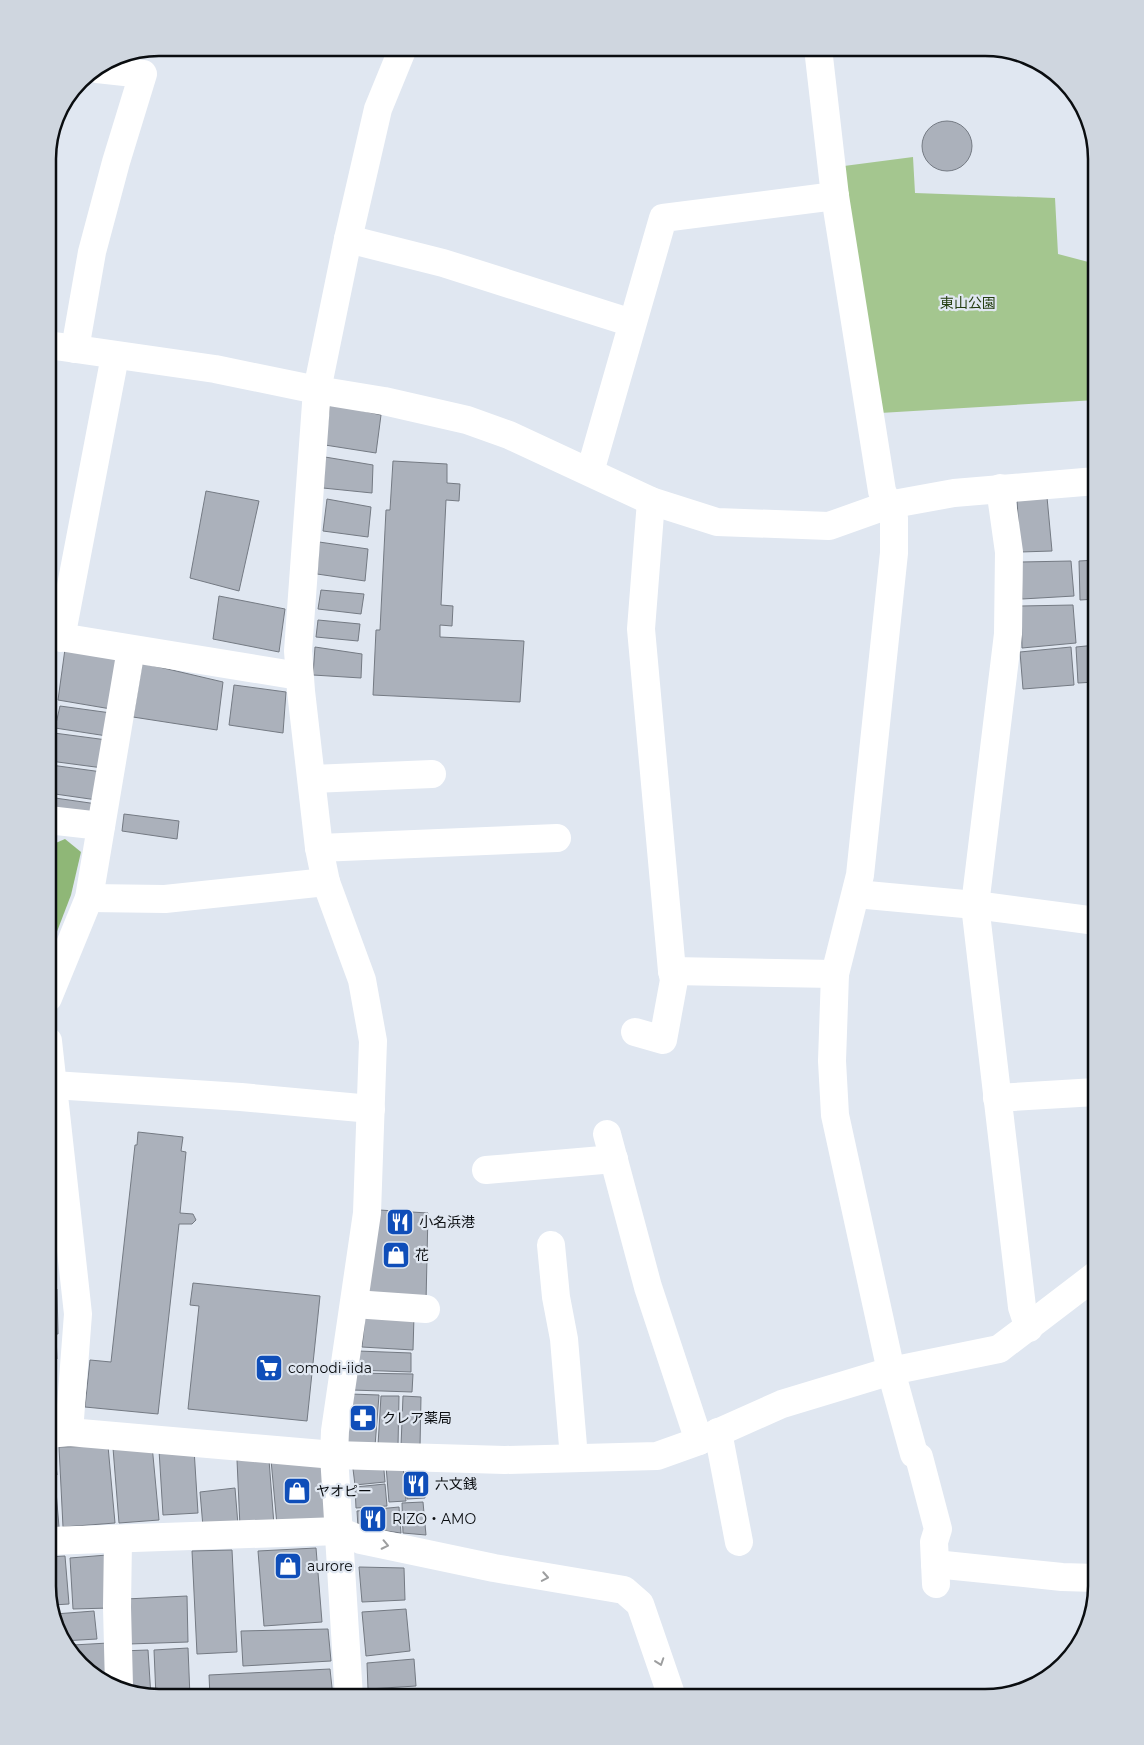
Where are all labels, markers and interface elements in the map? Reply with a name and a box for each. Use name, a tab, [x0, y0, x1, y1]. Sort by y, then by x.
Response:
park label: 東山公園	[940, 294, 996, 312]
restaurant icon: 小名浜港	[385, 1207, 415, 1237]
place label: 小名浜港	[419, 1213, 475, 1231]
shop icon: 花	[381, 1240, 411, 1270]
place label: 花	[415, 1246, 429, 1264]
supermarket icon: comodi-iida	[254, 1353, 284, 1383]
place label: comodi-iida	[288, 1359, 372, 1377]
pharmacy icon: クレア薬局	[348, 1403, 378, 1433]
place label: クレア薬局	[382, 1409, 452, 1427]
restaurant icon: 六文銭	[401, 1469, 431, 1499]
place label: 六文銭	[435, 1475, 477, 1493]
shop icon: ヤオピー	[282, 1476, 312, 1506]
place label: ヤオピー	[316, 1482, 372, 1500]
restaurant icon: RIZO・AMO	[358, 1504, 388, 1534]
place label: RIZO・AMO	[392, 1510, 476, 1528]
one-way arrow	[381, 1540, 390, 1550]
shop icon: aurore	[273, 1551, 303, 1581]
place label: aurore	[307, 1557, 353, 1575]
one-way arrow	[541, 1571, 549, 1581]
one-way arrow	[654, 1657, 664, 1666]

